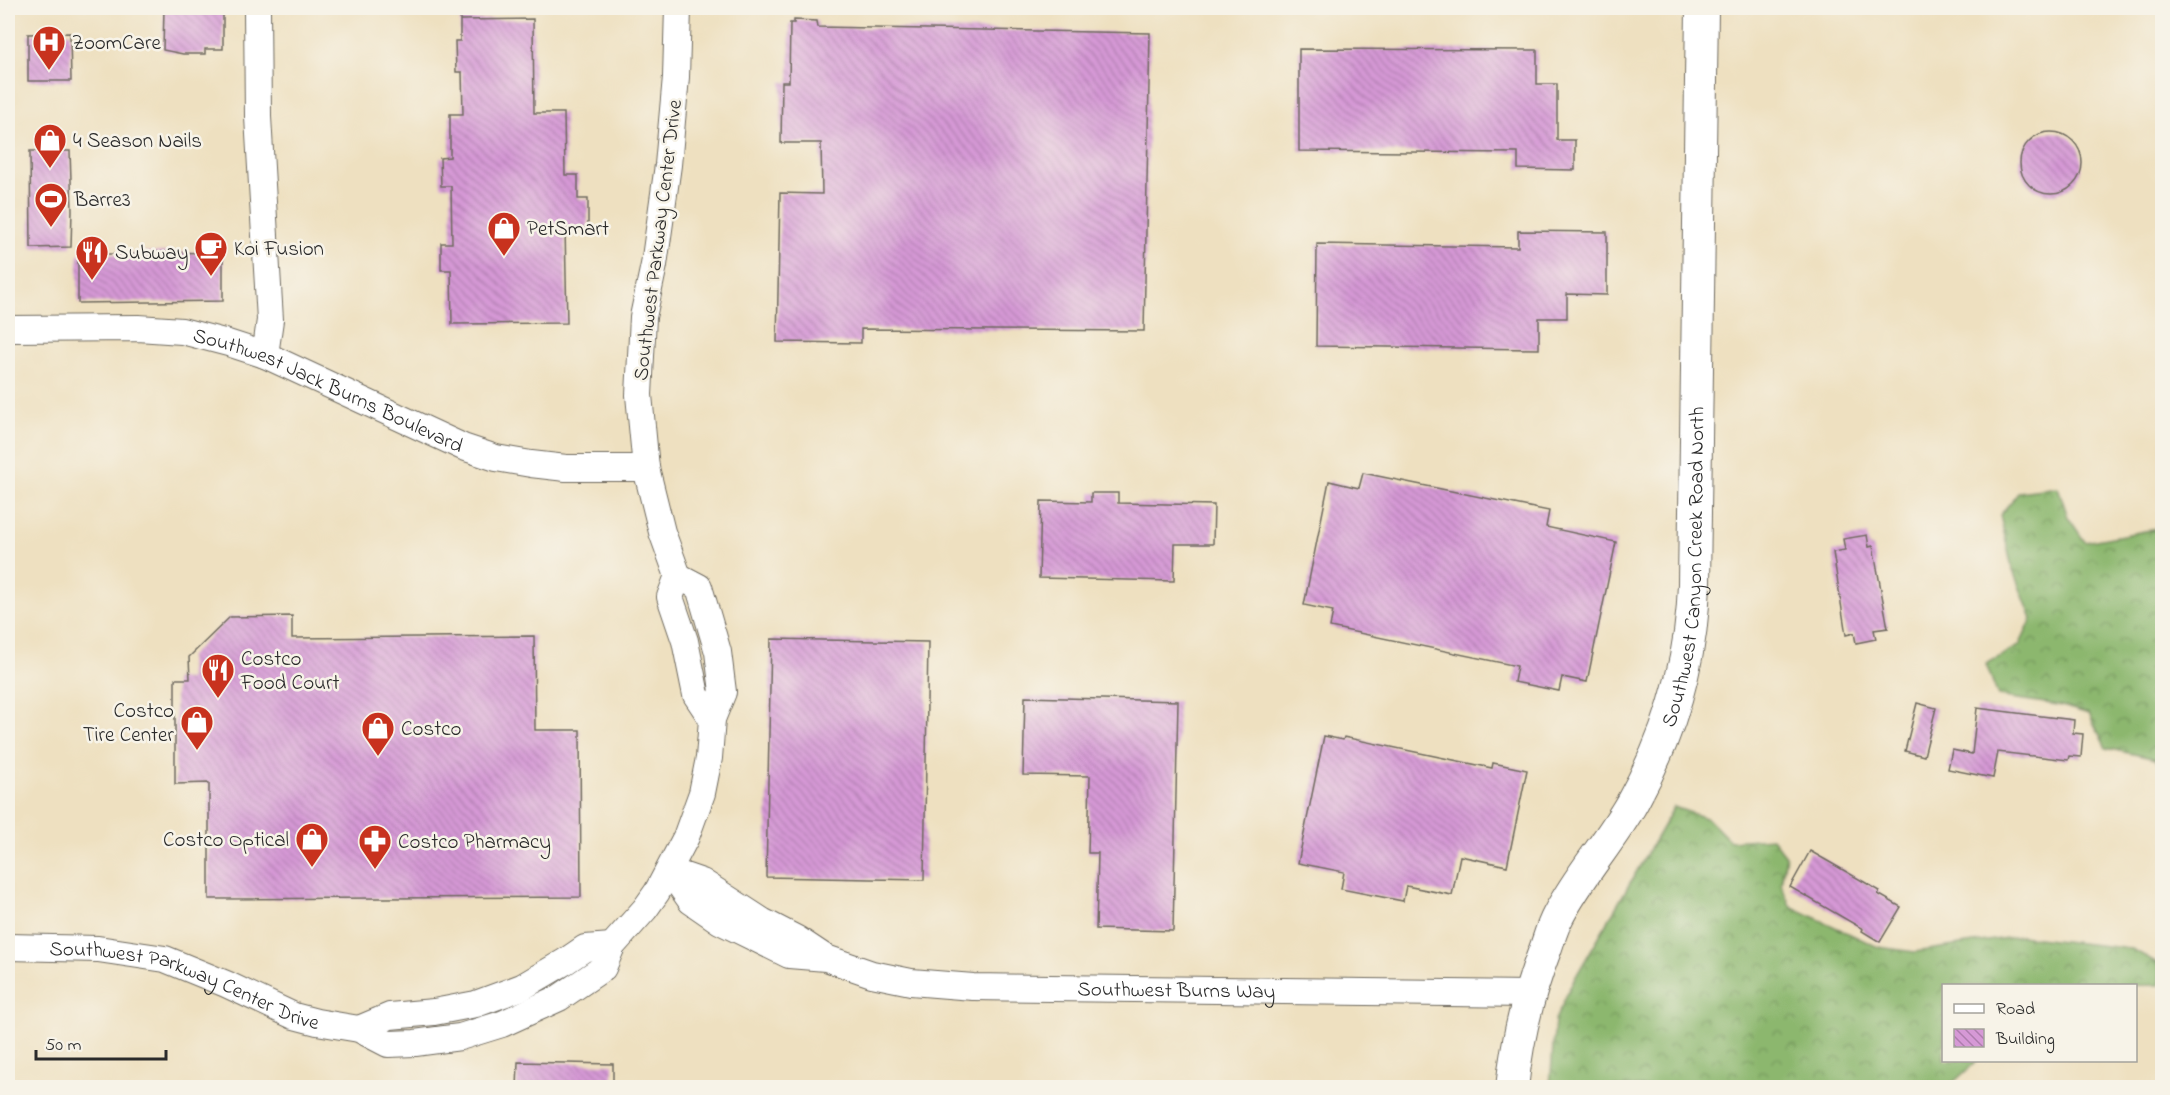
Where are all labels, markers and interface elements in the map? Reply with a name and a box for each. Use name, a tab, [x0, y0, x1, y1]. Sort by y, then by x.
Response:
hospital icon: ZoomCare	[31, 24, 67, 71]
place label: ZoomCare	[72, 29, 161, 59]
street label: Southwest Parkway Center Drive	[627, 97, 693, 383]
shop icon: 4 Season Nails	[32, 122, 68, 169]
place label: 4 Season Nails	[73, 127, 202, 157]
sports icon: Barre3	[33, 181, 69, 228]
place label: Barre3	[73, 186, 131, 216]
shop icon: PetSmart	[486, 210, 522, 257]
place label: PetSmart	[527, 215, 609, 245]
cafe icon: Koi Fusion	[193, 230, 229, 277]
restaurant icon: Subway	[74, 234, 110, 281]
place label: Koi Fusion	[234, 235, 324, 265]
place label: Subway	[115, 239, 188, 271]
street label: Southwest Jack Burns Boulevard	[189, 321, 468, 462]
street label: Southwest Canyon Creek Road North	[1655, 406, 1713, 731]
place label: Costco Food Court	[240, 645, 340, 699]
restaurant icon: Costco Food Court	[200, 652, 236, 699]
place label: Costco Tire Center	[83, 697, 174, 751]
shop icon: Costco Tire Center	[179, 704, 215, 751]
shop icon: Costco	[360, 710, 396, 757]
place label: Costco	[401, 715, 462, 745]
shop icon: Costco Optical	[294, 821, 330, 868]
pharmacy icon: Costco Pharmacy	[357, 823, 393, 870]
place label: Costco Optical	[163, 826, 289, 856]
place label: Costco Pharmacy	[398, 828, 551, 860]
street label: Southwest Parkway Center Drive	[49, 935, 323, 1039]
street label: Southwest Burns Way	[1077, 975, 1275, 1010]
legend	[1942, 984, 2137, 1062]
text: Road	[1996, 997, 2035, 1023]
scale bar	[36, 1023, 166, 1061]
text: Building	[1995, 1027, 2055, 1054]
text: 50 m	[45, 1033, 82, 1059]

